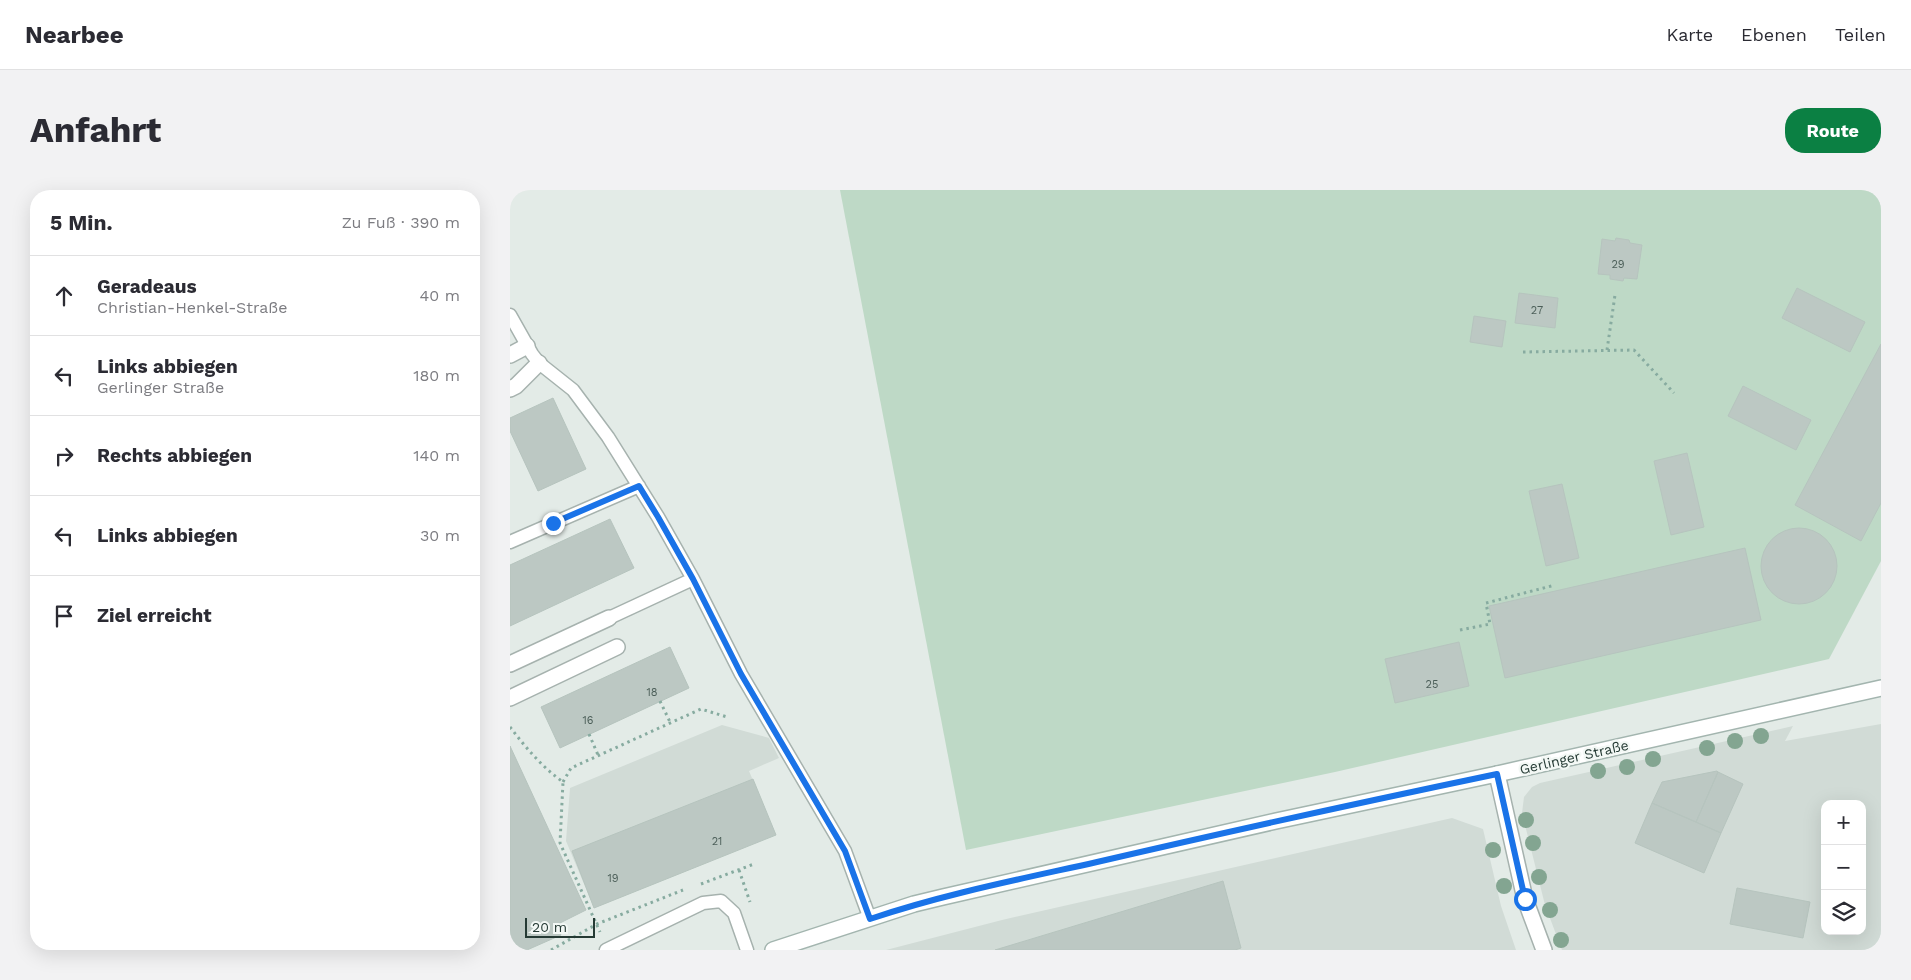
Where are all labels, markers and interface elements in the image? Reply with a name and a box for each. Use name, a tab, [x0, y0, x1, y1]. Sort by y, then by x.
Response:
text: Nearbee	[25, 21, 124, 49]
text: Karte	[1667, 24, 1713, 45]
text: Ebenen	[1741, 24, 1807, 45]
text: Teilen	[1835, 24, 1886, 45]
button: Route	[1785, 108, 1881, 153]
text: Anfahrt	[30, 109, 161, 151]
text: 5 Min.	[50, 210, 113, 235]
text: Zu Fuß · 390 m	[342, 213, 460, 232]
house number: 29	[1611, 258, 1625, 271]
text: Geradeaus	[97, 275, 197, 298]
icon: ahead	[50, 282, 78, 310]
text: 40 m	[420, 286, 460, 305]
text: Christian-Henkel-Straße	[97, 298, 287, 317]
house number: 27	[1531, 304, 1543, 317]
text: Links abbiegen	[97, 355, 238, 378]
icon: left	[50, 362, 78, 390]
text: 180 m	[413, 366, 460, 385]
text: Gerlinger Straße	[97, 378, 224, 397]
icon: right	[50, 442, 78, 470]
text: Rechts abbiegen	[97, 444, 252, 467]
text: 140 m	[413, 446, 460, 465]
route end	[542, 512, 565, 535]
icon: left	[50, 522, 78, 550]
text: Links abbiegen	[97, 524, 238, 547]
text: 30 m	[420, 526, 460, 545]
icon: arrive	[50, 602, 78, 630]
text: Ziel erreicht	[97, 604, 212, 627]
house number: 25	[1426, 678, 1438, 691]
house number: 18	[646, 686, 658, 699]
house number: 16	[583, 714, 594, 727]
street label: Gerlinger Straße	[1518, 737, 1630, 777]
map controls	[1821, 800, 1866, 935]
button: +	[1821, 800, 1866, 845]
house number: 21	[712, 835, 722, 848]
button: −	[1821, 845, 1866, 890]
house number: 19	[607, 872, 619, 885]
route start	[1514, 888, 1537, 911]
button: layers	[1821, 890, 1866, 935]
scale bar	[525, 915, 595, 938]
text: 20 m	[532, 919, 567, 935]

